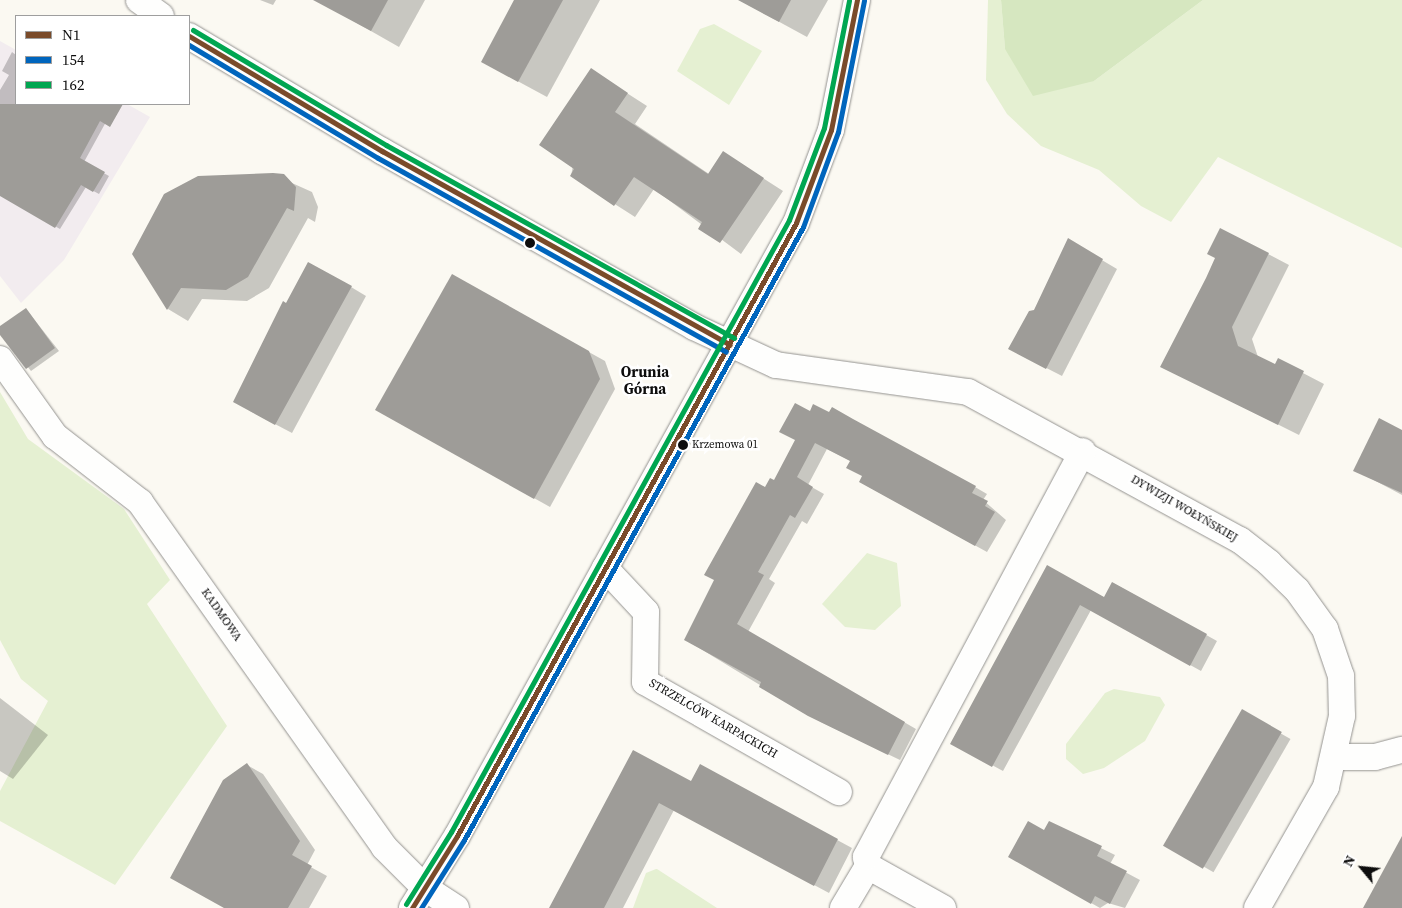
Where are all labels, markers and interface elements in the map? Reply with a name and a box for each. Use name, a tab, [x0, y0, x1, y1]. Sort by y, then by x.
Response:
legend	[15, 15, 190, 105]
text: N1	[62, 24, 81, 45]
text: 154	[62, 49, 85, 70]
text: 162	[62, 74, 85, 95]
unlabelled marker	[525, 238, 535, 248]
district label: Orunia Górna	[621, 362, 669, 397]
place label: Krzemowa 01	[692, 438, 758, 452]
marker: Krzemowa 01	[678, 440, 688, 450]
street label: DYWIZJI WOŁYŃSKIEJ	[1128, 472, 1240, 546]
street label: KADMOWA	[198, 586, 244, 644]
street label: STRZELCÓW KARPACKICH	[646, 676, 780, 762]
north arrow	[1337, 843, 1387, 893]
text: N	[1338, 852, 1360, 870]

